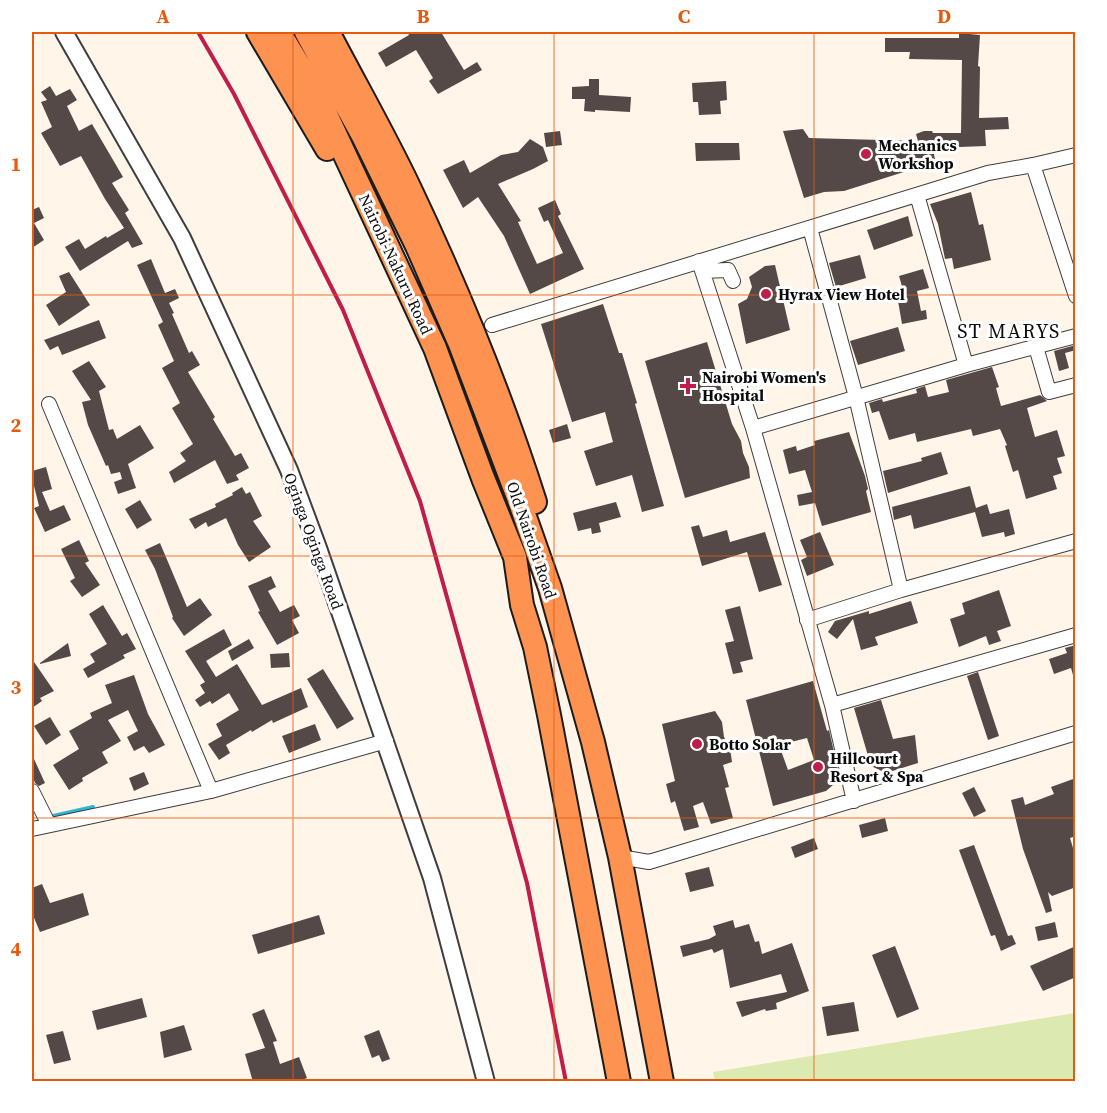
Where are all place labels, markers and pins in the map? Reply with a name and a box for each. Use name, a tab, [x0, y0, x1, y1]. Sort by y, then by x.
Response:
place label: Mechanics Workshop	[878, 134, 957, 174]
marker: Mechanics Workshop	[859, 147, 873, 161]
place label: Hyrax View Hotel	[778, 283, 905, 305]
marker: Hyrax View Hotel	[759, 287, 773, 301]
place label: Nairobi Women's Hospital	[702, 366, 826, 406]
marker: Nairobi Women's Hospital	[679, 377, 697, 395]
place label: Botto Solar	[709, 733, 791, 755]
marker: Botto Solar	[690, 737, 704, 751]
place label: Hillcourt Resort & Spa	[830, 747, 924, 787]
marker: Hillcourt Resort & Spa	[811, 760, 825, 774]

